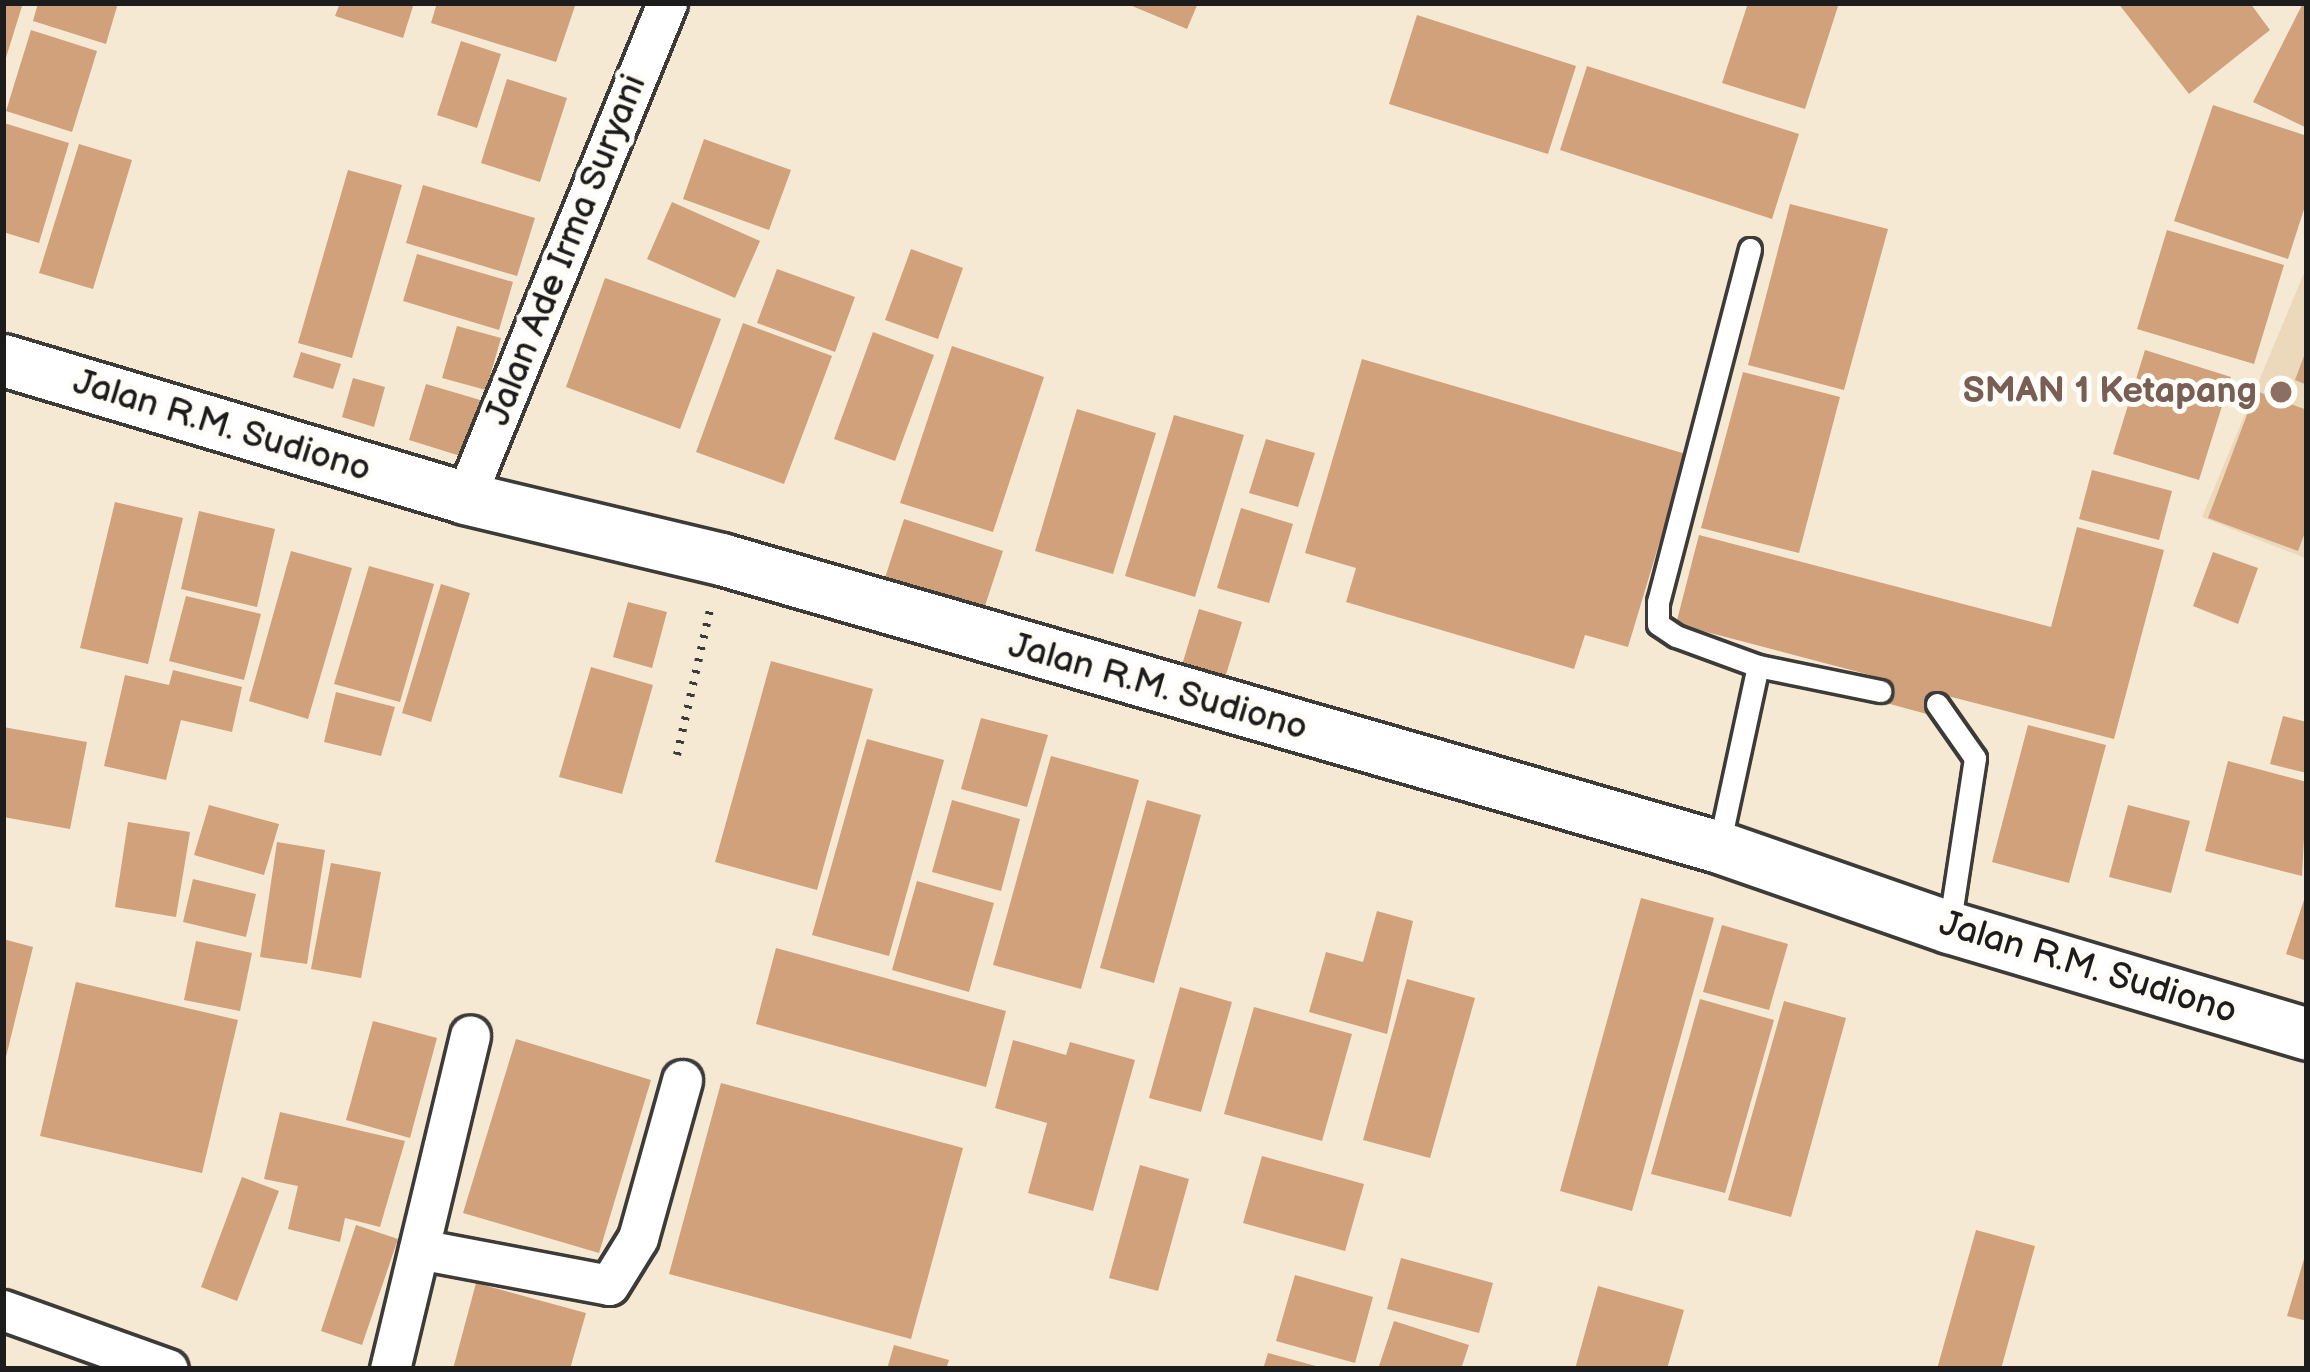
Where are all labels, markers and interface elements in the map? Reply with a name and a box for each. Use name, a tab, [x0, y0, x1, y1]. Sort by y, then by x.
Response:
street label: Jalan Ade Irma Suryani	[476, 68, 656, 432]
street label: Jalan R.M. Sudiono	[68, 360, 376, 492]
place label: SMAN 1 Ketapang	[1963, 370, 2257, 414]
marker: SMAN 1 Ketapang	[2268, 379, 2294, 405]
street label: Jalan R.M. Sudiono	[1003, 624, 1313, 750]
street label: Jalan R.M. Sudiono	[1934, 902, 2242, 1034]

